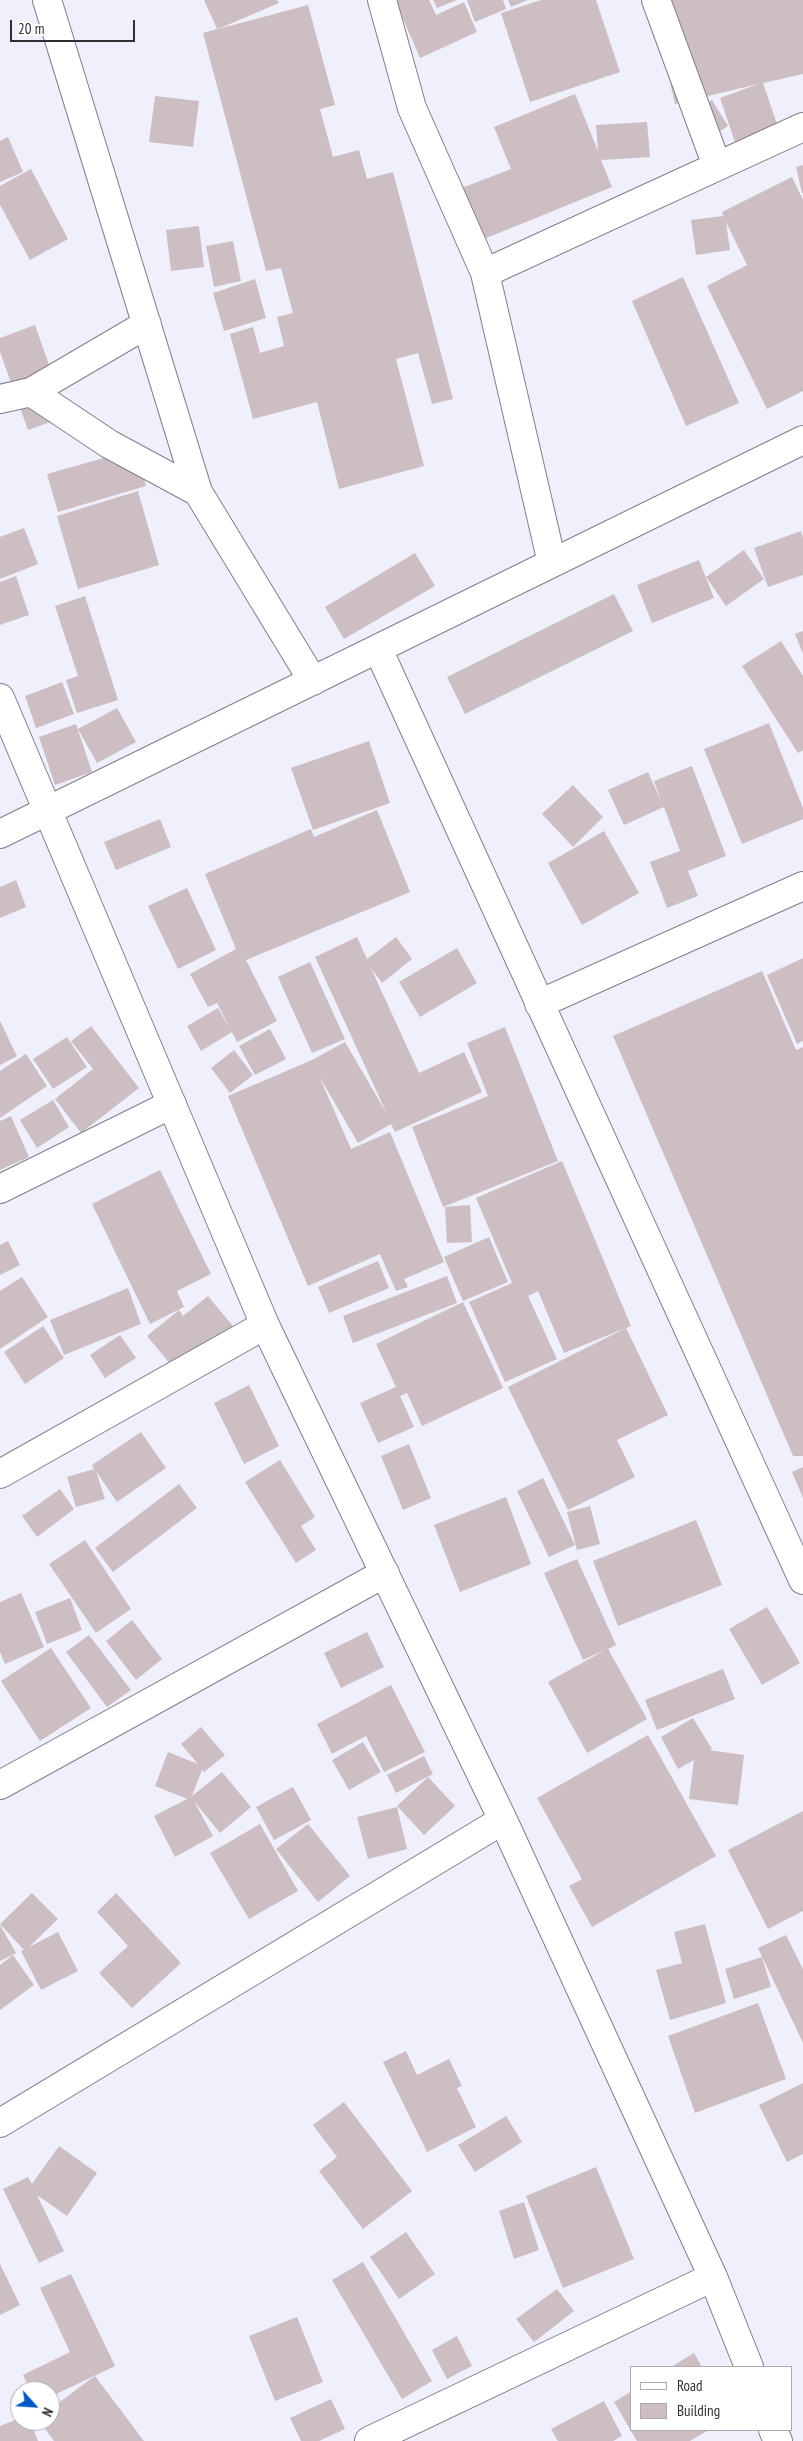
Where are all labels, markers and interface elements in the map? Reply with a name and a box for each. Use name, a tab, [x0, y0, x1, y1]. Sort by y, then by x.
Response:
scale bar	[12, 10, 138, 42]
text: 20 m	[18, 19, 44, 38]
legend	[630, 2366, 793, 2431]
text: Road	[677, 2376, 703, 2395]
north arrow	[10, 2381, 60, 2431]
text: Building	[677, 2401, 720, 2420]
text: N	[38, 2405, 57, 2419]

